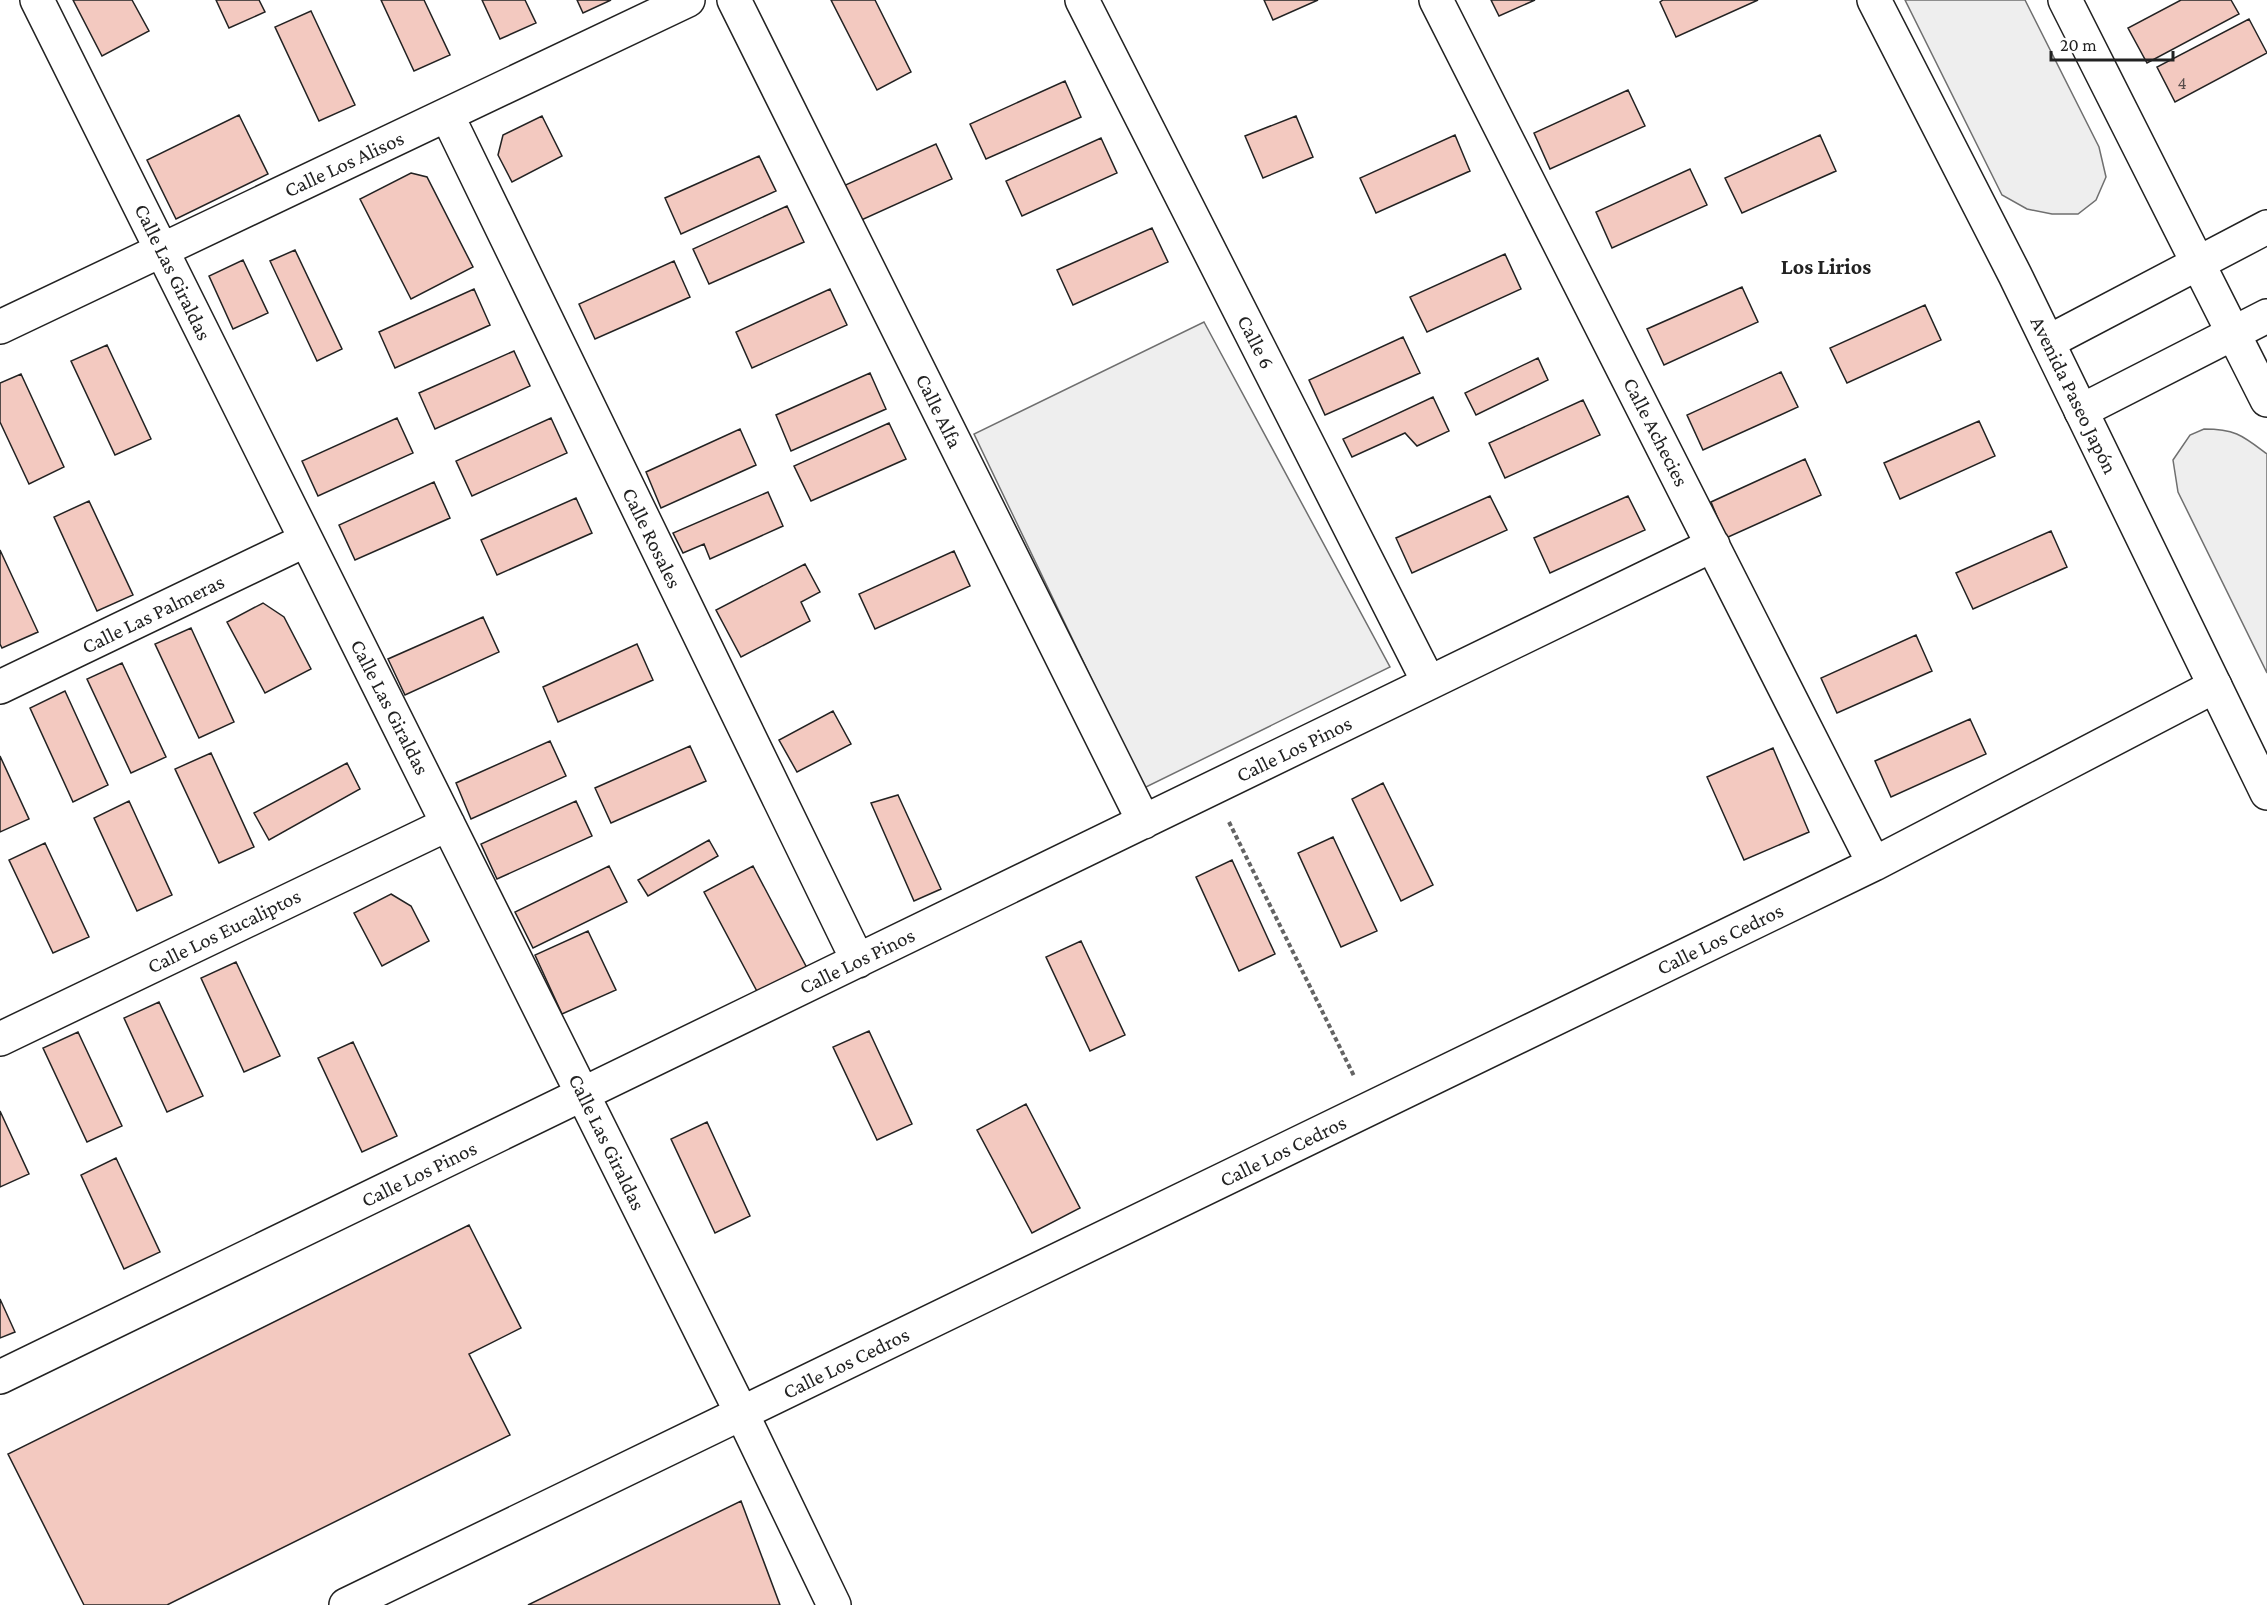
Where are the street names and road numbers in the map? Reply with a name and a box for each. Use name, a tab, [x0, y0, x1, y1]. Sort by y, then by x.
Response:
street label: Calle Los Alisos	[280, 126, 408, 202]
street label: Calle Las Giraldas	[130, 200, 216, 344]
street label: Calle 6	[1232, 311, 1280, 373]
street label: Avenida Paseo Japón	[2025, 312, 2123, 478]
street label: Calle Alfa	[911, 370, 967, 452]
street label: Calle Achecies	[1618, 374, 1694, 490]
street label: Calle Rosales	[617, 484, 687, 592]
street label: Calle Las Palmeras	[78, 569, 228, 659]
street label: Calle Las Giraldas	[346, 635, 434, 779]
street label: Calle Los Pinos	[1232, 711, 1356, 787]
street label: Calle Los Eucaliptos	[143, 883, 305, 979]
street label: Calle Los Cedros	[1653, 898, 1787, 980]
street label: Calle Los Pinos	[795, 923, 919, 999]
street label: Calle Las Giraldas	[564, 1070, 650, 1214]
street label: Calle Los Cedros	[1216, 1110, 1350, 1192]
street label: Calle Los Pinos	[357, 1136, 481, 1212]
street label: Calle Los Cedros	[779, 1322, 913, 1404]

